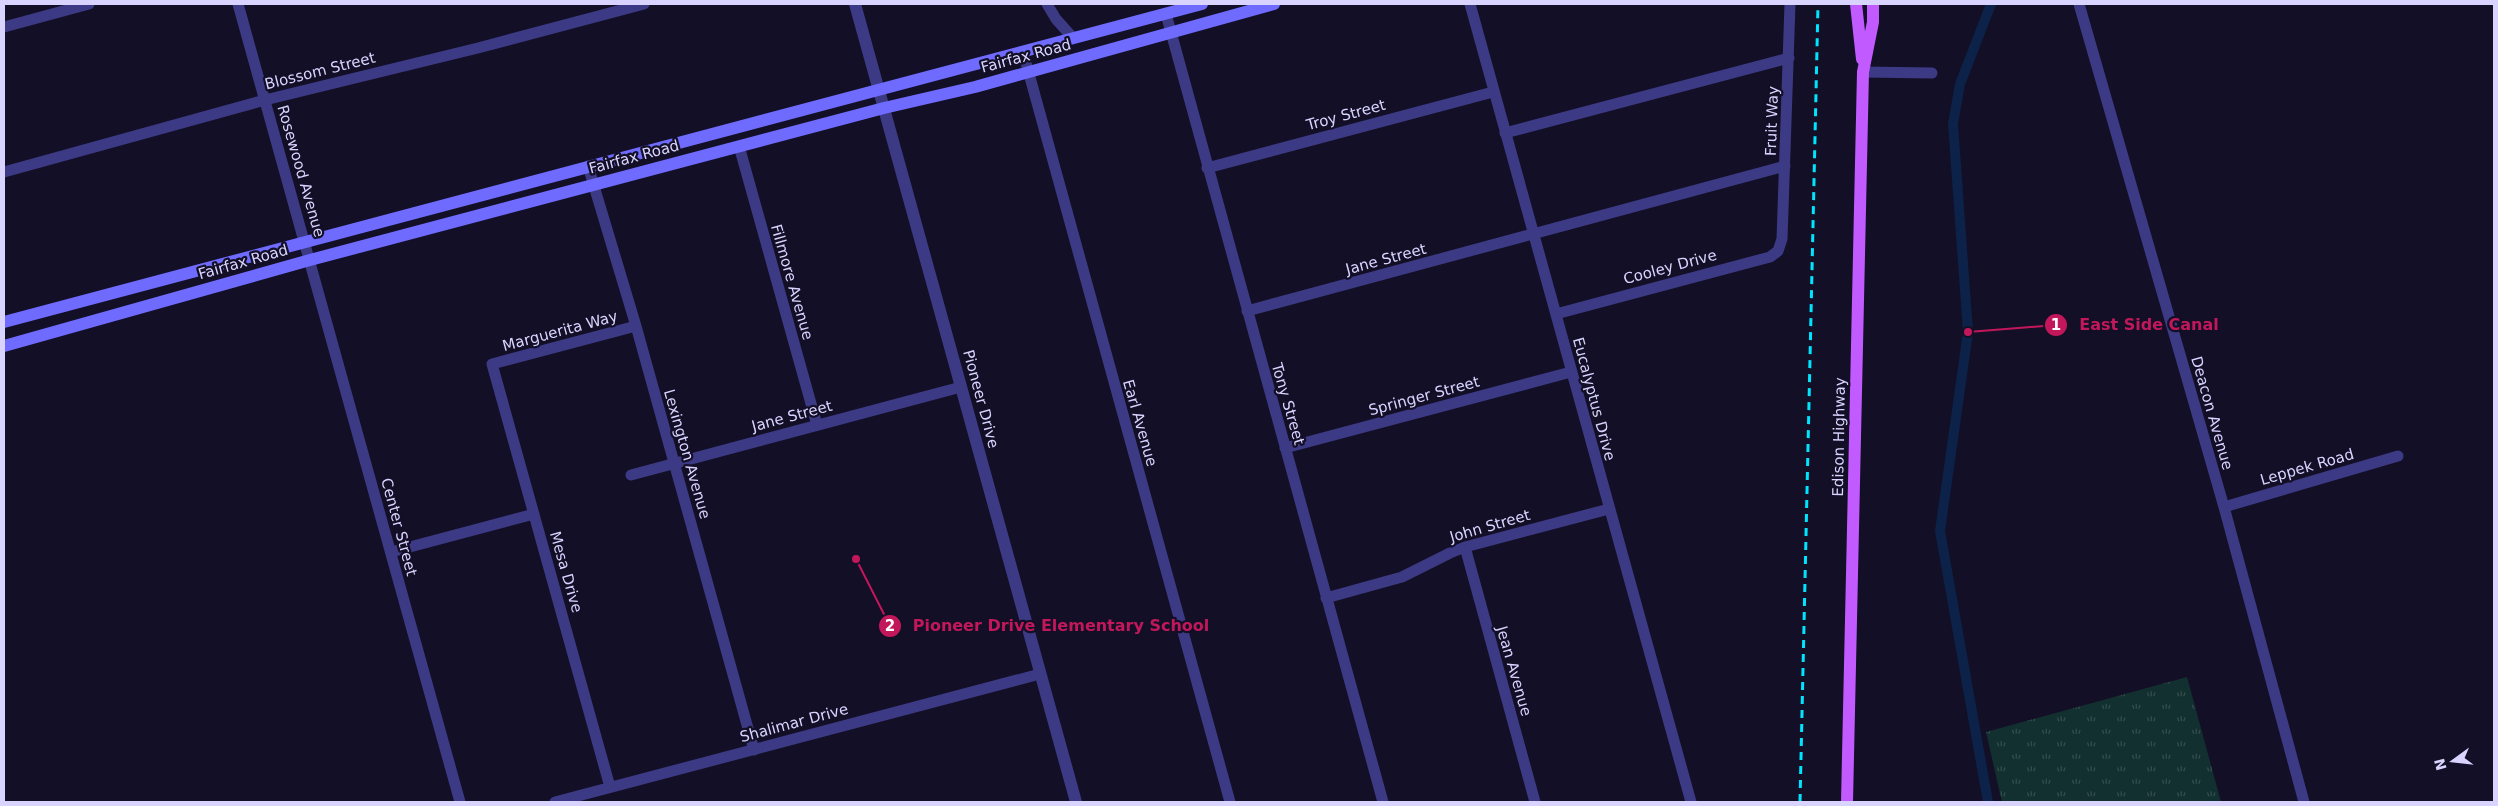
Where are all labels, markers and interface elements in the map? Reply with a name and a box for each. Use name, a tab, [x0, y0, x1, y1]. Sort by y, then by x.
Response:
street label: Fairfax Road	[979, 35, 1073, 77]
street label: Blossom Street	[263, 49, 377, 93]
street label: Fruit Way	[1762, 86, 1782, 156]
street label: Troy Street	[1303, 96, 1388, 134]
street label: Rosewood Avenue	[274, 103, 328, 239]
street label: Fairfax Road	[587, 136, 681, 178]
street label: Fillmore Avenue	[767, 222, 817, 342]
street label: Jane Street	[1343, 240, 1428, 279]
street label: Fairfax Road	[196, 241, 290, 283]
street label: Cooley Drive	[1621, 246, 1719, 288]
street label: Marguerita Way	[500, 307, 620, 355]
callout: East Side Canal	[2044, 309, 2228, 340]
text: East Side Canal	[2079, 315, 2219, 334]
text: 1	[2051, 316, 2061, 334]
street label: Eucalyptus Drive	[1569, 335, 1619, 463]
street label: Pioneer Drive	[959, 348, 1003, 450]
street label: Deacon Avenue	[2187, 354, 2237, 472]
street label: Tony Street	[1267, 360, 1308, 447]
street label: Springer Street	[1367, 373, 1482, 419]
street label: Earl Avenue	[1119, 377, 1161, 469]
street label: Edison Highway	[1829, 377, 1849, 497]
street label: Lexington Avenue	[660, 387, 714, 521]
street label: Jane Street	[749, 397, 834, 436]
street label: Leppek Road	[2258, 445, 2356, 489]
street label: Center Street	[377, 476, 421, 578]
street label: John Street	[1447, 506, 1532, 546]
street label: Mesa Drive	[546, 529, 586, 615]
callout: Pioneer Drive Elementary School	[877, 610, 1219, 641]
text: Pioneer Drive Elementary School	[913, 616, 1209, 635]
text: 2	[885, 617, 895, 635]
street label: Jean Avenue	[1492, 623, 1535, 718]
street label: Shalimar Drive	[738, 700, 850, 746]
north arrow	[2428, 736, 2478, 786]
text: N	[2431, 757, 2450, 772]

